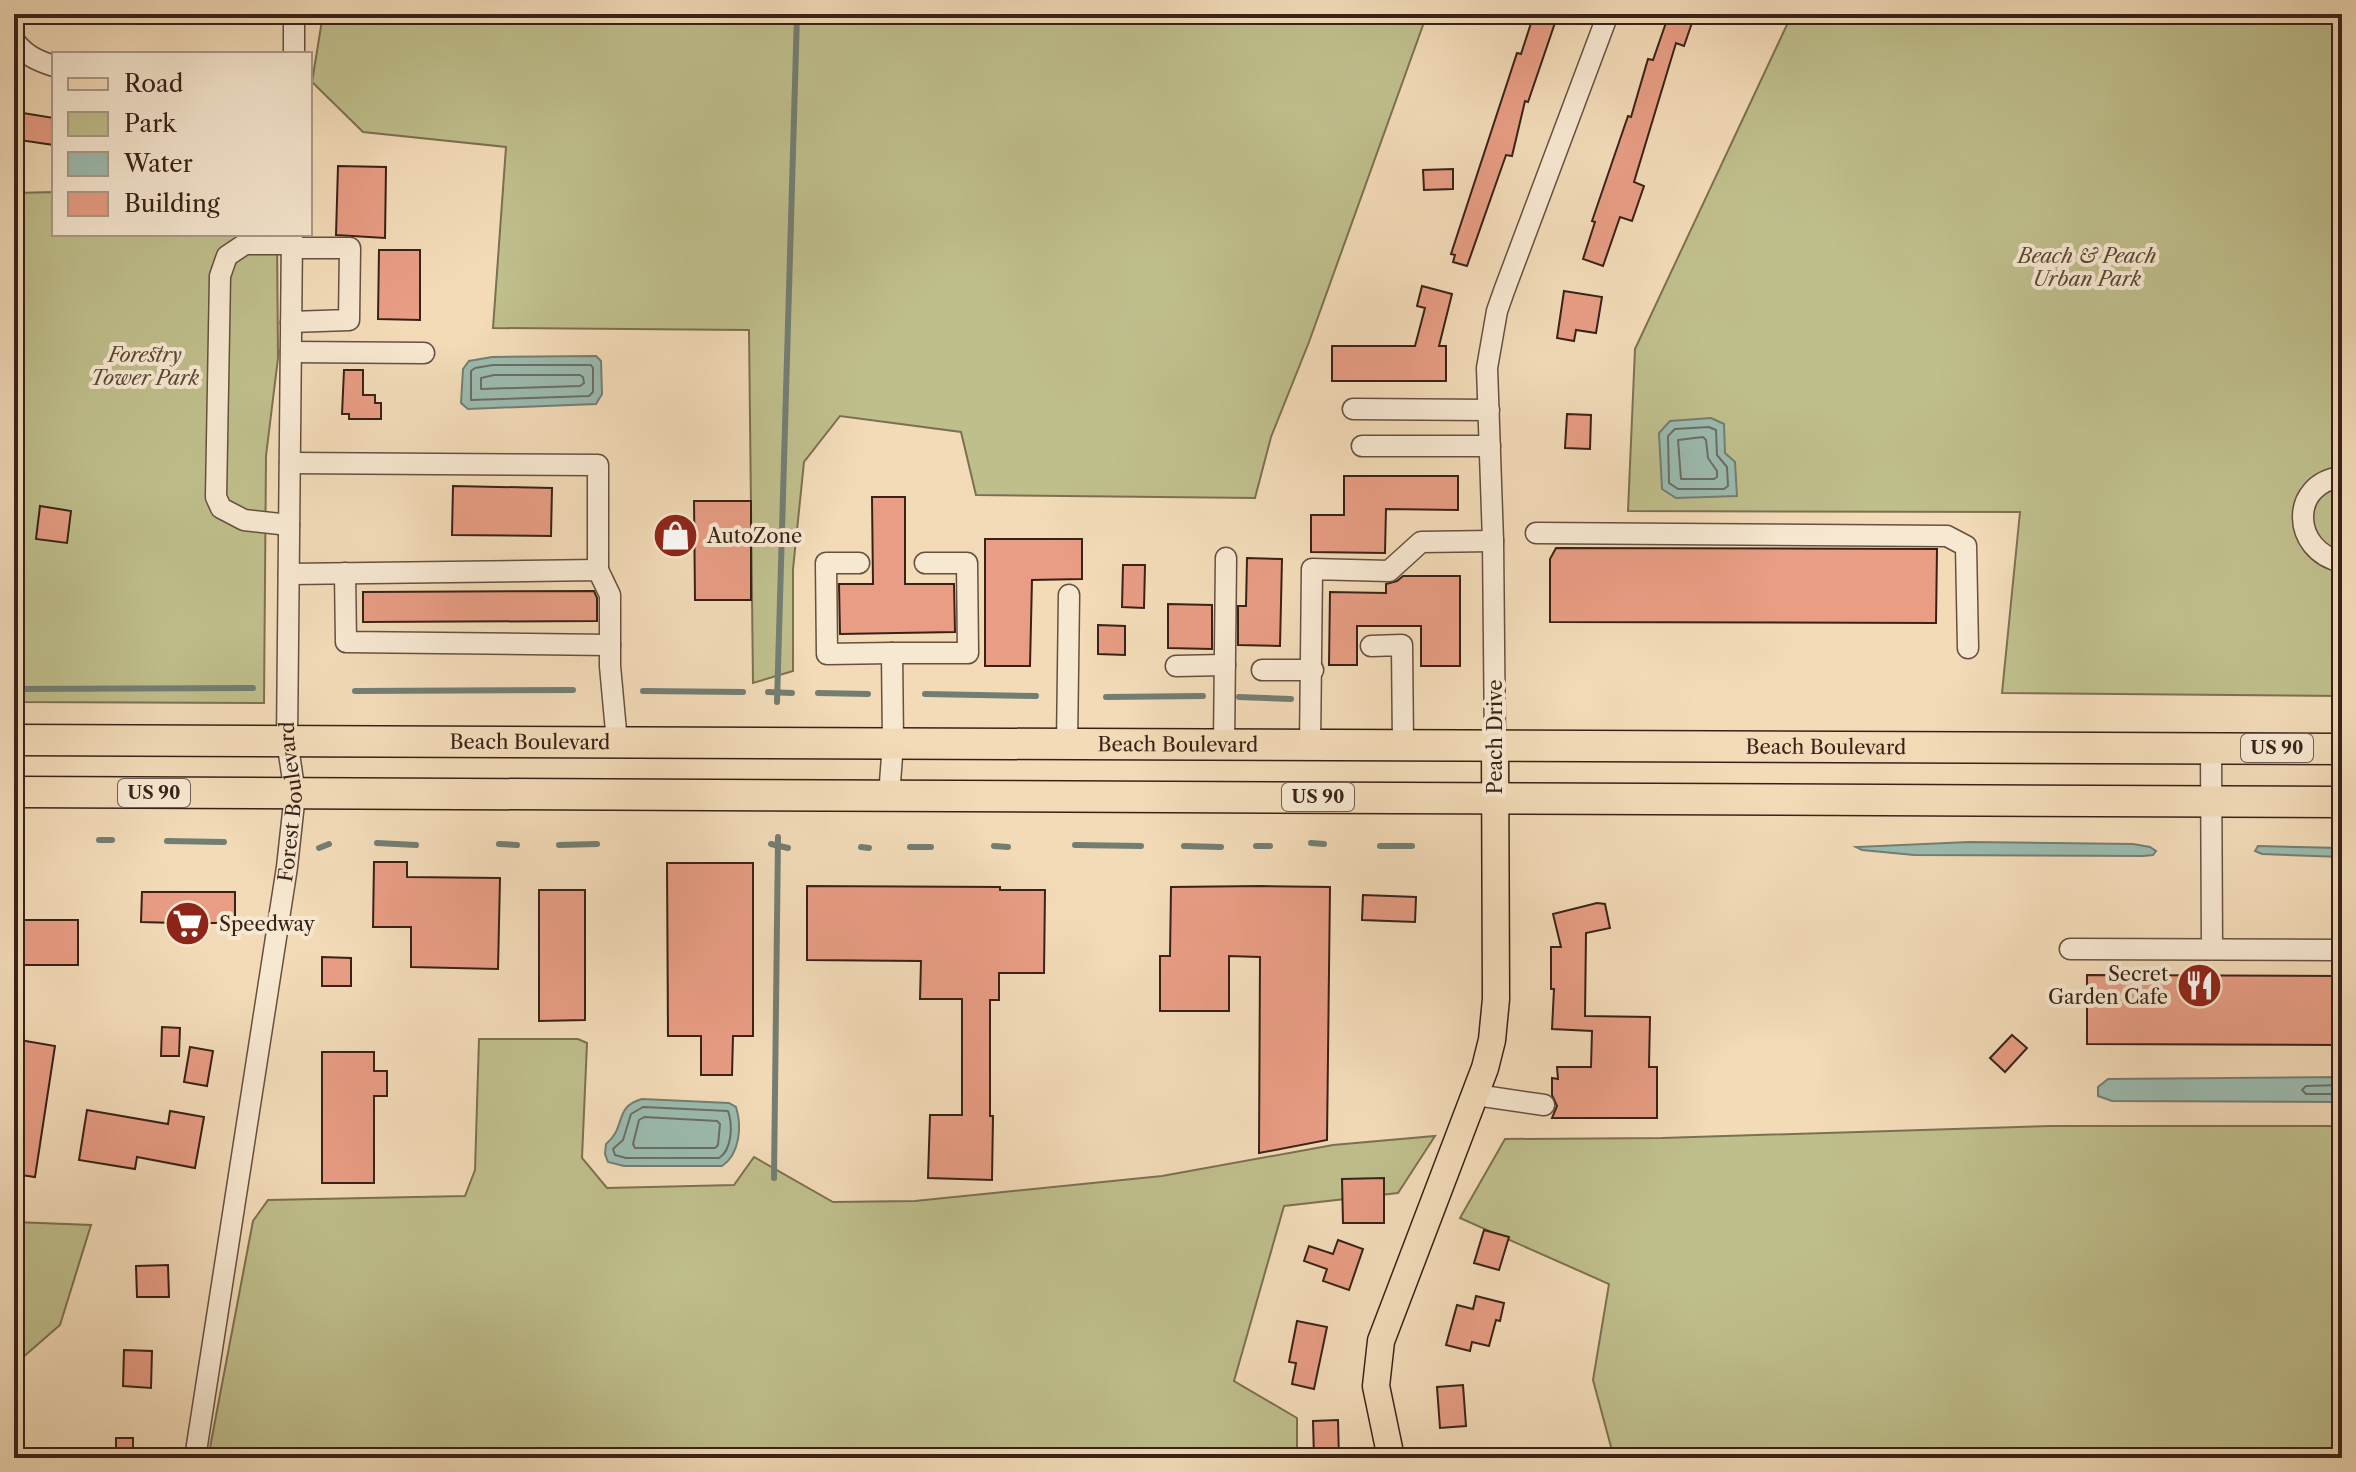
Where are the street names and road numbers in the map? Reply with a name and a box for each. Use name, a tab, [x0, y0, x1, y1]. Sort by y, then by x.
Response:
street label: Peach Drive	[1483, 680, 1507, 794]
street label: Forest Boulevard	[273, 721, 307, 883]
street label: Beach Boulevard	[450, 730, 610, 754]
street label: Beach Boulevard	[1098, 732, 1258, 757]
road number: US 90	[2241, 734, 2313, 762]
street label: Beach Boulevard	[1746, 735, 1906, 759]
road number: US 90	[118, 779, 190, 807]
road number: US 90	[1282, 783, 1354, 811]

